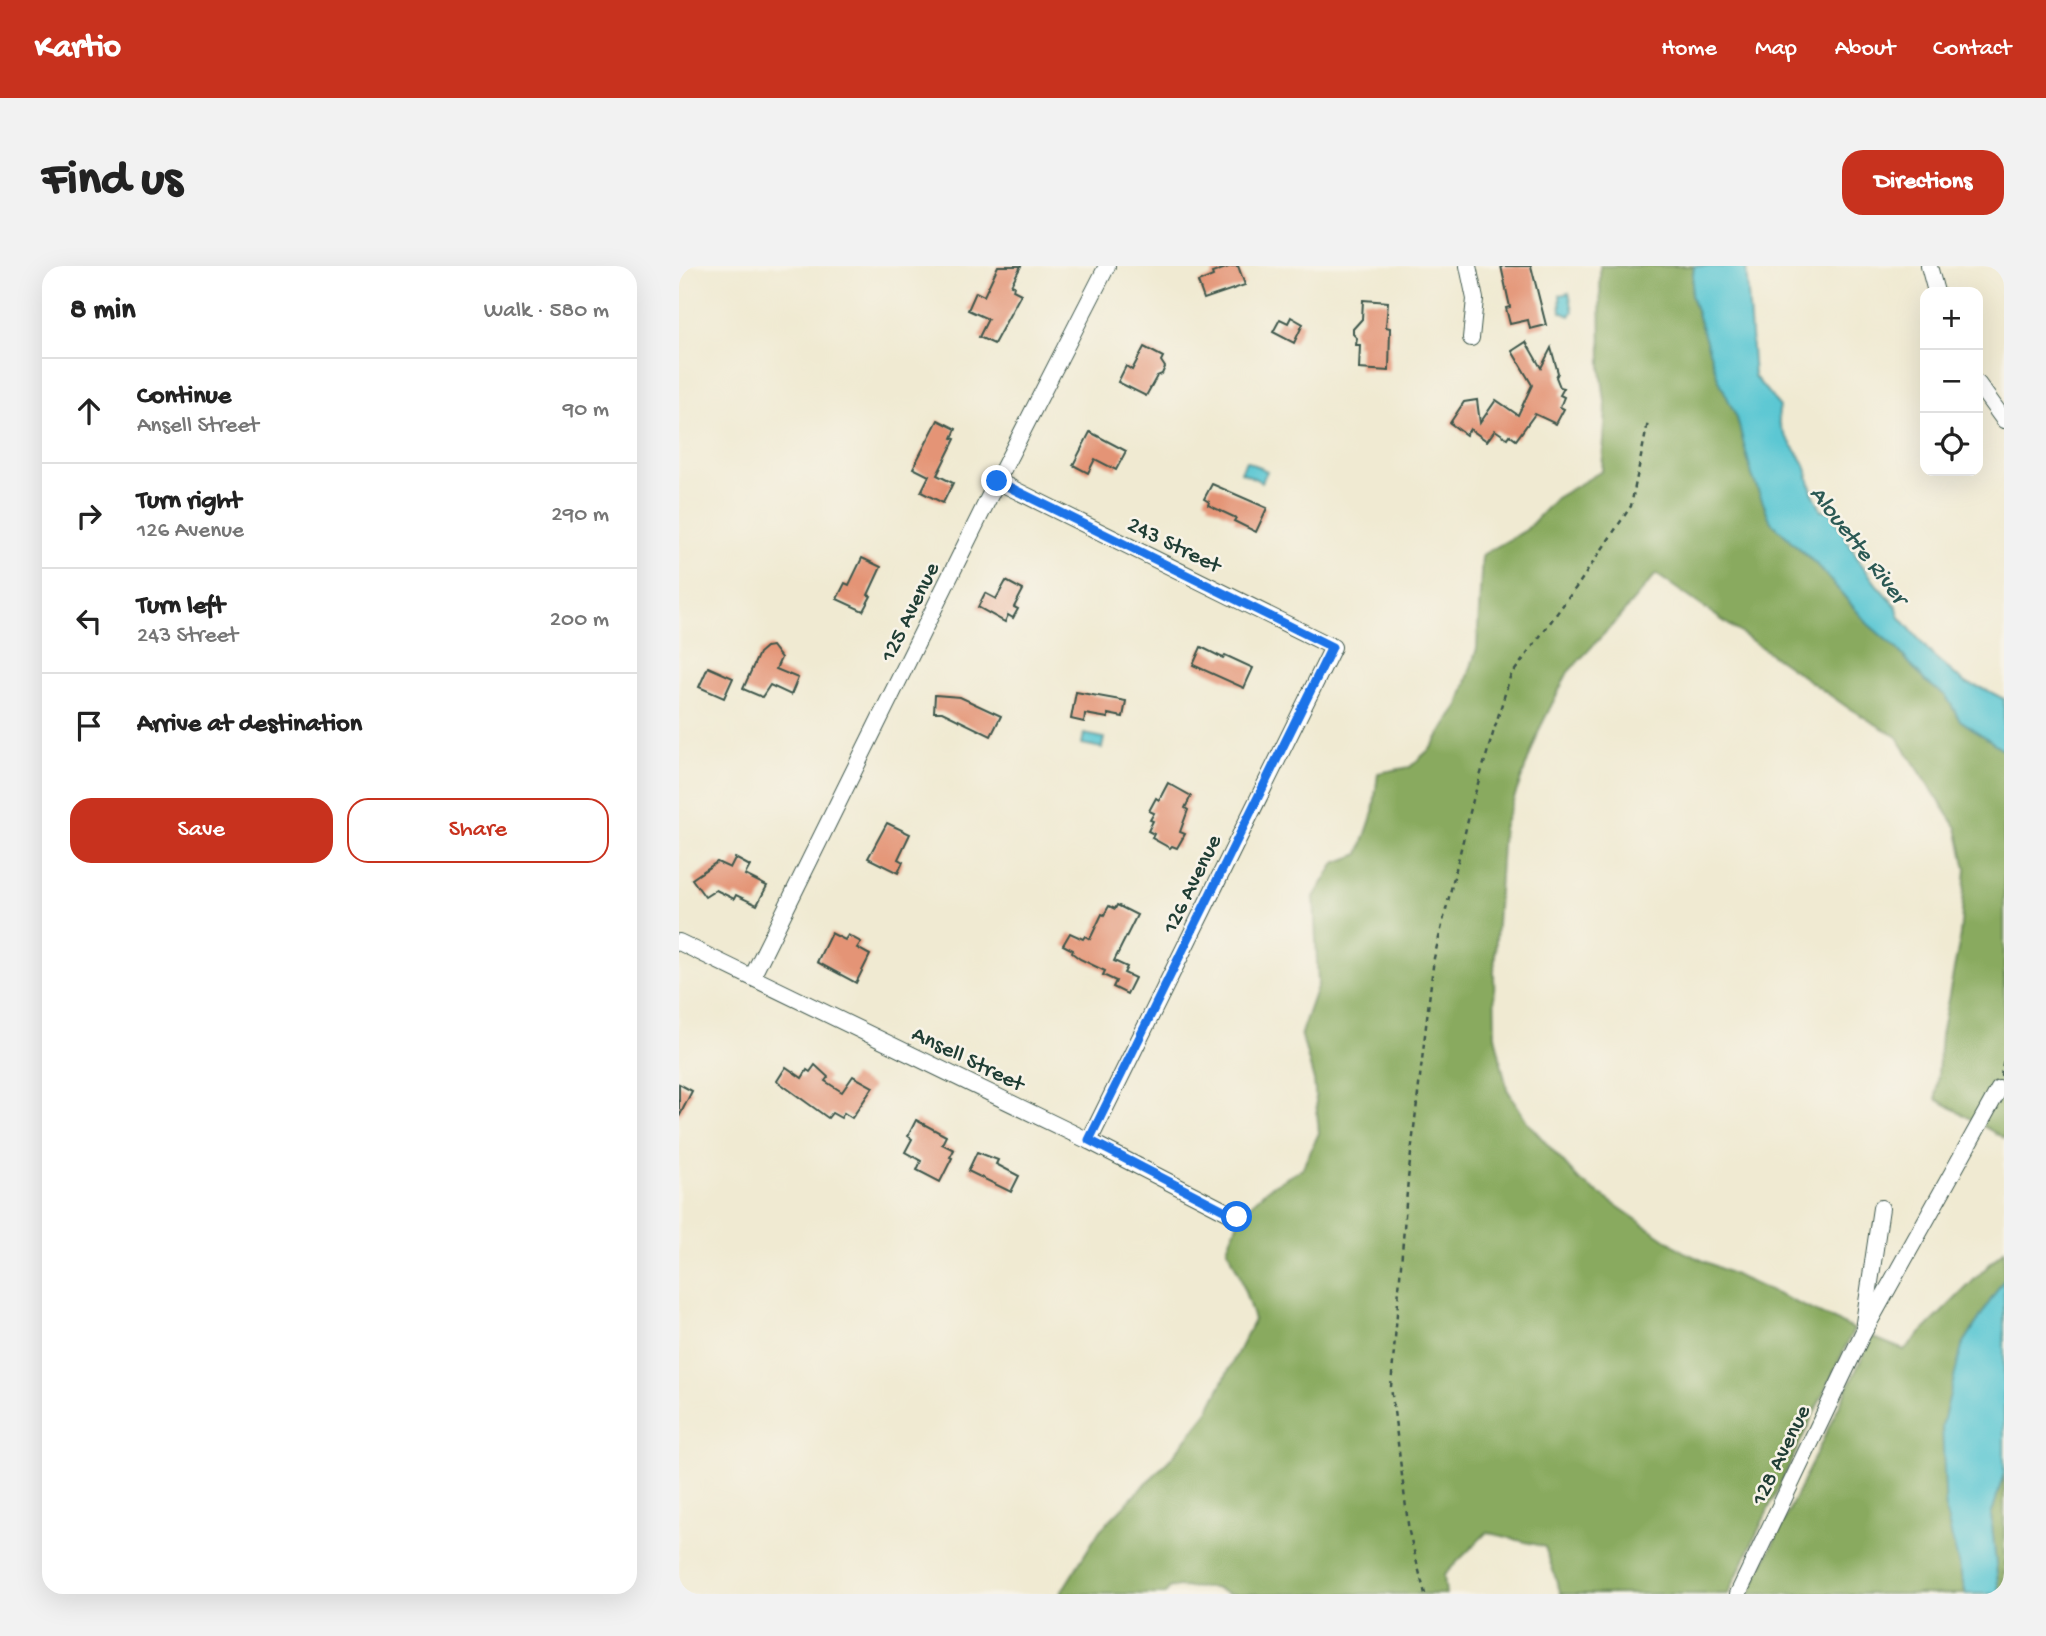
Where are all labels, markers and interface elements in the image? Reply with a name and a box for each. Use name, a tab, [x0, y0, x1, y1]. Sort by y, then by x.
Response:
text: Kartio	[35, 30, 121, 68]
text: Home	[1661, 35, 1717, 64]
text: Map	[1755, 35, 1797, 64]
text: About	[1835, 35, 1895, 64]
text: Contact	[1933, 35, 2011, 64]
button: Directions	[1842, 150, 2004, 215]
text: Find us	[42, 153, 182, 211]
map controls	[1920, 287, 1983, 476]
button: +	[1920, 287, 1983, 350]
text: 8 min	[70, 294, 136, 329]
text: Walk · 580 m	[484, 298, 609, 325]
button: −	[1920, 350, 1983, 413]
text: Continue	[137, 382, 231, 413]
icon: ahead	[70, 392, 108, 430]
text: 90 m	[563, 397, 609, 424]
text: Ansell Street	[137, 413, 259, 440]
button: locate	[1920, 413, 1983, 476]
route end	[981, 465, 1012, 496]
water label: Alouette River	[1802, 481, 1915, 615]
text: Turn right	[137, 487, 241, 518]
icon: right	[70, 497, 108, 535]
text: 290 m	[551, 502, 609, 529]
street label: 243 Street	[1122, 512, 1226, 581]
text: 126 Avenue	[137, 518, 244, 545]
street label: 125 Avenue	[875, 557, 947, 668]
text: Turn left	[137, 592, 225, 623]
icon: left	[70, 602, 108, 640]
text: 200 m	[550, 607, 609, 634]
text: 243 Street	[137, 623, 238, 650]
icon: arrive	[70, 707, 108, 745]
text: Arrive at destination	[137, 710, 362, 741]
button: Save	[70, 798, 333, 863]
button: Share	[347, 798, 609, 863]
street label: 126 Avenue	[1157, 830, 1229, 939]
street label: Ansell Street	[907, 1021, 1030, 1100]
route start	[1221, 1201, 1252, 1232]
street label: 128 Avenue	[1746, 1400, 1818, 1511]

